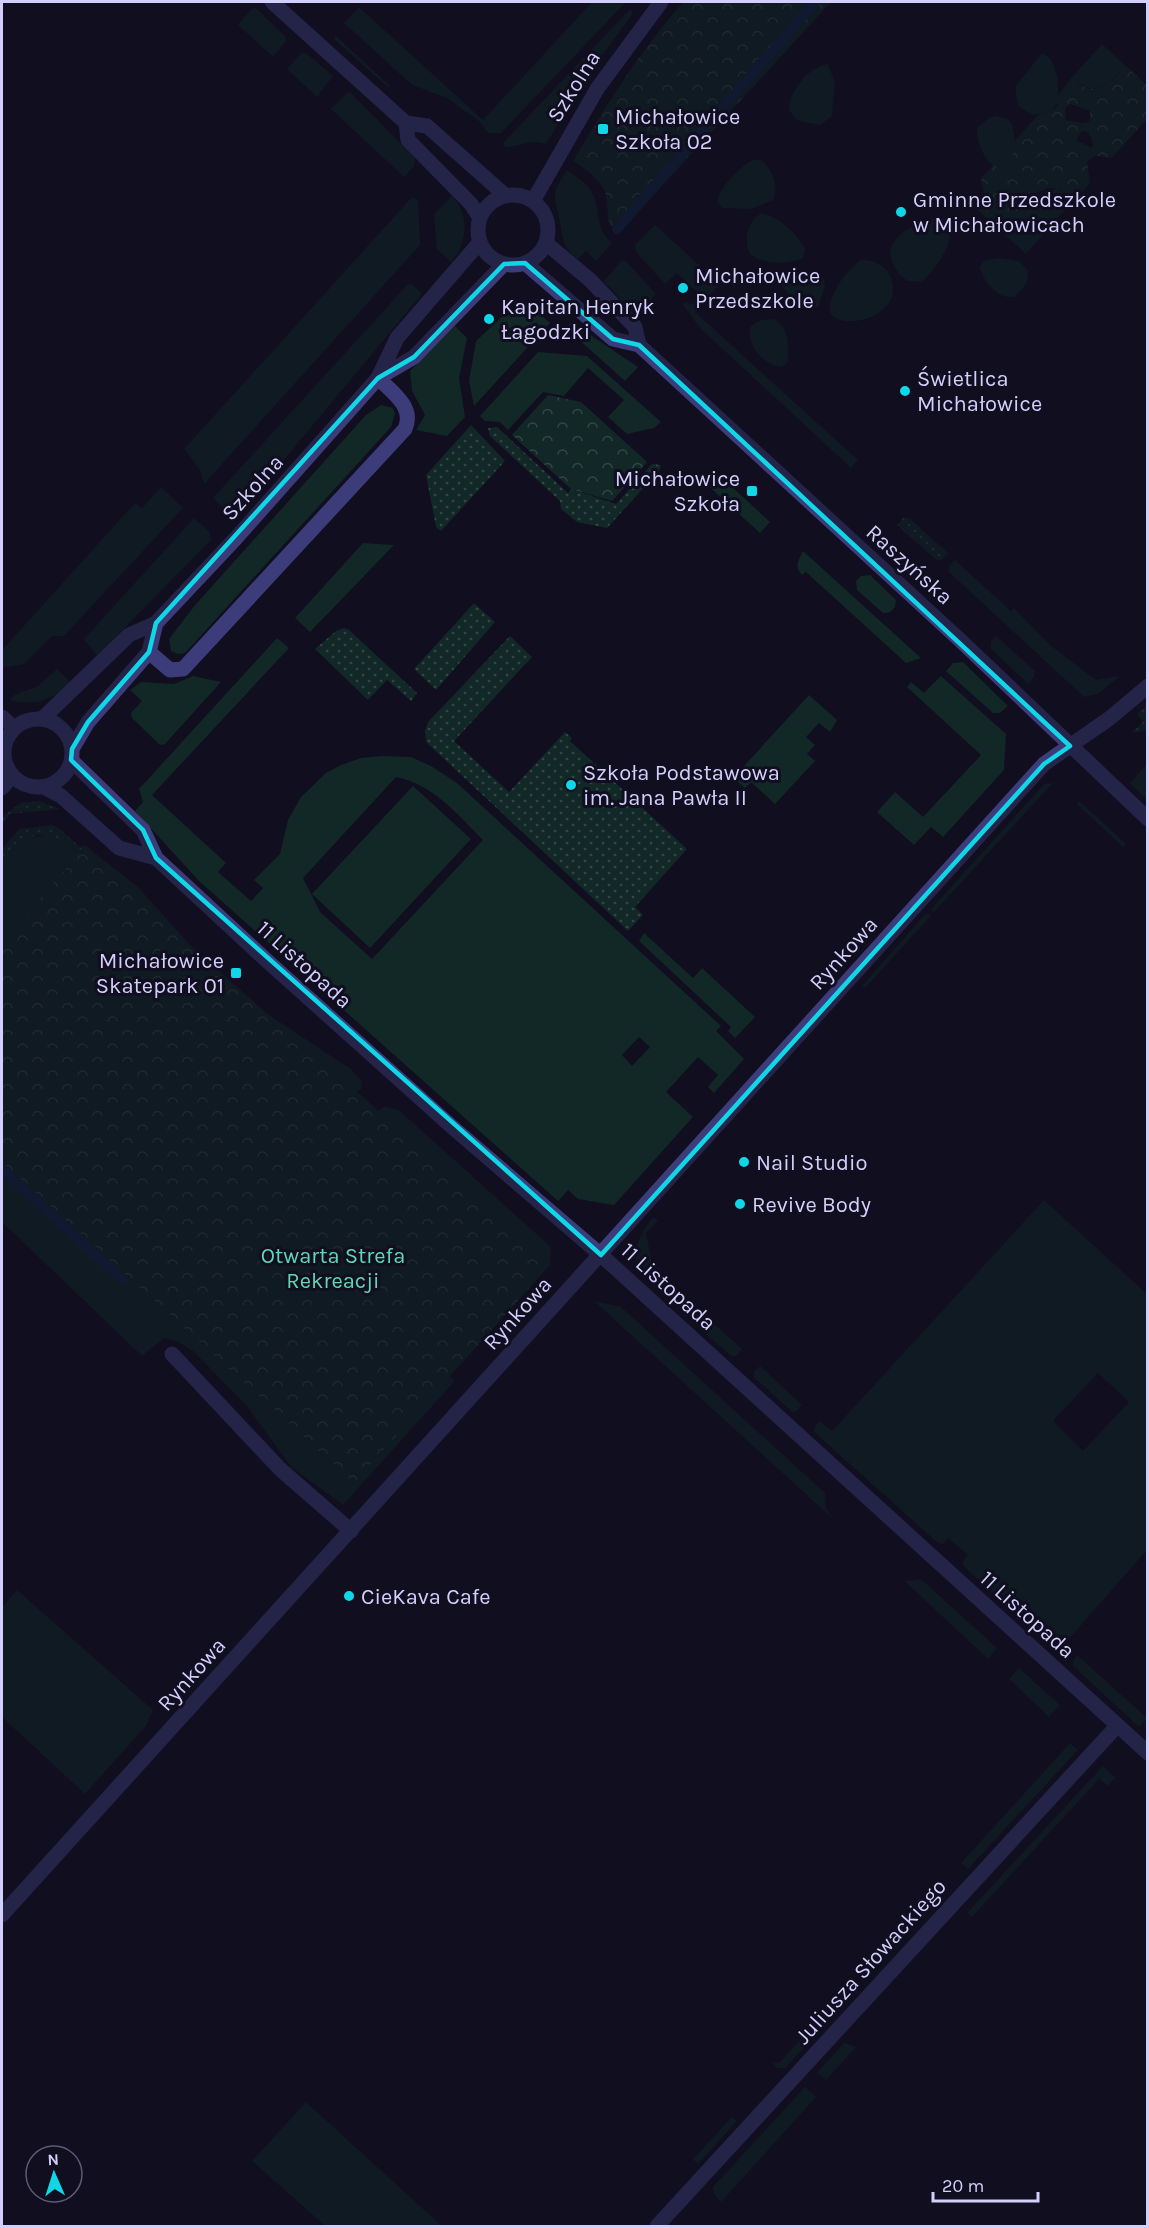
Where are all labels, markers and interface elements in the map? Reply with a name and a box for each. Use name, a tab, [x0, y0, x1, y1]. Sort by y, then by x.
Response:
street label: Szkolna	[542, 46, 606, 127]
place label: Michałowice Szkoła 02	[615, 104, 740, 155]
marker: Michałowice Szkoła 02	[596, 122, 610, 136]
place label: Gminne Przedszkole w Michałowicach	[913, 187, 1116, 238]
marker: Gminne Przedszkole w Michałowicach	[894, 205, 908, 219]
place label: Michałowice Przedszkole	[695, 263, 820, 314]
marker: Michałowice Przedszkole	[676, 281, 690, 295]
place label: Kapitan Henryk Łagodzki	[501, 294, 655, 345]
marker: Kapitan Henryk Łagodzki	[482, 312, 496, 326]
place label: Świetlica Michałowice	[917, 365, 1042, 417]
marker: Świetlica Michałowice	[898, 384, 912, 398]
street label: Szkolna	[216, 449, 289, 526]
place label: Michałowice Szkoła	[615, 466, 740, 517]
marker: Michałowice Szkoła	[745, 484, 759, 498]
street label: Raszyńska	[861, 519, 958, 610]
place label: Szkoła Podstawowa im. Jana Pawła II	[583, 760, 780, 811]
marker: Szkoła Podstawowa im. Jana Pawła II	[564, 778, 578, 792]
street label: Rynkowa	[804, 912, 883, 996]
street label: 11 Listopada	[252, 915, 357, 1014]
place label: Michałowice Skatepark 01	[96, 948, 224, 999]
marker: Michałowice Skatepark 01	[229, 966, 243, 980]
place label: Nail Studio	[756, 1150, 868, 1176]
marker: Nail Studio	[737, 1155, 751, 1169]
place label: Revive Body	[752, 1192, 871, 1218]
marker: Revive Body	[733, 1197, 747, 1211]
street label: 11 Listopada	[616, 1237, 721, 1336]
park label: Otwarta Strefa Rekreacji	[261, 1243, 405, 1294]
street label: Rynkowa	[478, 1272, 557, 1356]
street label: 11 Listopada	[975, 1565, 1080, 1664]
place label: CieKava Cafe	[361, 1584, 491, 1610]
marker: CieKava Cafe	[342, 1589, 356, 1603]
street label: Rynkowa	[152, 1633, 231, 1717]
street label: Juliusza Słowackiego	[790, 1874, 952, 2050]
north arrow	[24, 2144, 84, 2204]
text: N	[47, 2150, 59, 2169]
scale bar	[933, 2165, 1038, 2203]
text: 20 m	[942, 2175, 984, 2197]

